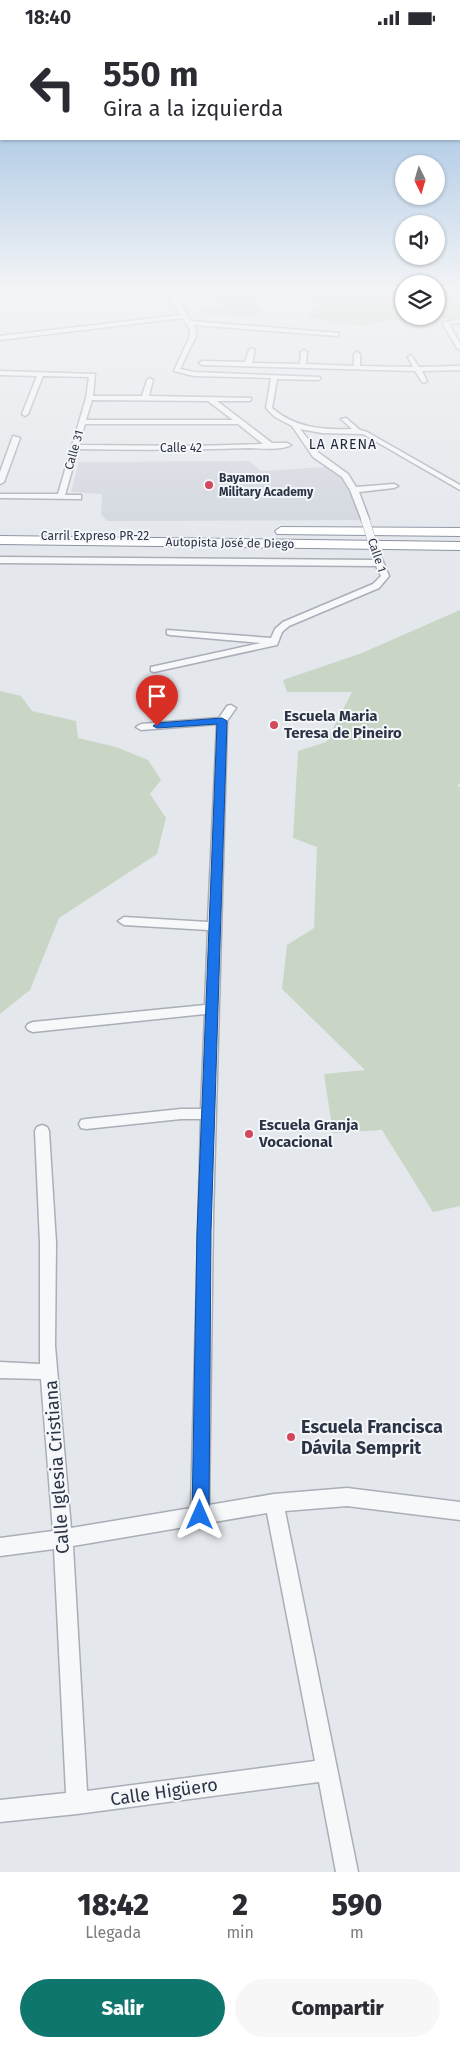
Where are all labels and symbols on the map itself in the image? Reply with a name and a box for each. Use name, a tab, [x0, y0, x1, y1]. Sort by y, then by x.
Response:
north arrow	[395, 155, 445, 205]
street label: Calle 31	[62, 429, 86, 471]
district label: LA ARENA	[309, 436, 377, 453]
street label: Calle 42	[160, 441, 202, 455]
place label: Bayamon Military Academy	[219, 471, 314, 499]
marker: Bayamon Military Academy	[203, 479, 215, 491]
street label: Carril Expreso PR-22	[41, 529, 149, 543]
street label: Autopista José de Diego	[166, 535, 294, 551]
street label: Calle 1	[365, 536, 389, 574]
pin	[136, 675, 178, 726]
place label: Escuela Maria Teresa de Pineiro	[284, 707, 402, 742]
marker: Escuela Maria Teresa de Pineiro	[268, 719, 280, 731]
place label: Escuela Granja Vocacional	[258, 1116, 359, 1151]
marker: Escuela Granja Vocacional	[243, 1128, 255, 1140]
street label: Calle Iglesia Cristiana	[40, 1379, 74, 1555]
place label: Escuela Francisca Dávila Semprit	[301, 1416, 443, 1459]
marker: Escuela Francisca Dávila Semprit	[285, 1431, 297, 1443]
position arrow	[173, 1488, 225, 1540]
street label: Calle Higüero	[109, 1774, 219, 1810]

